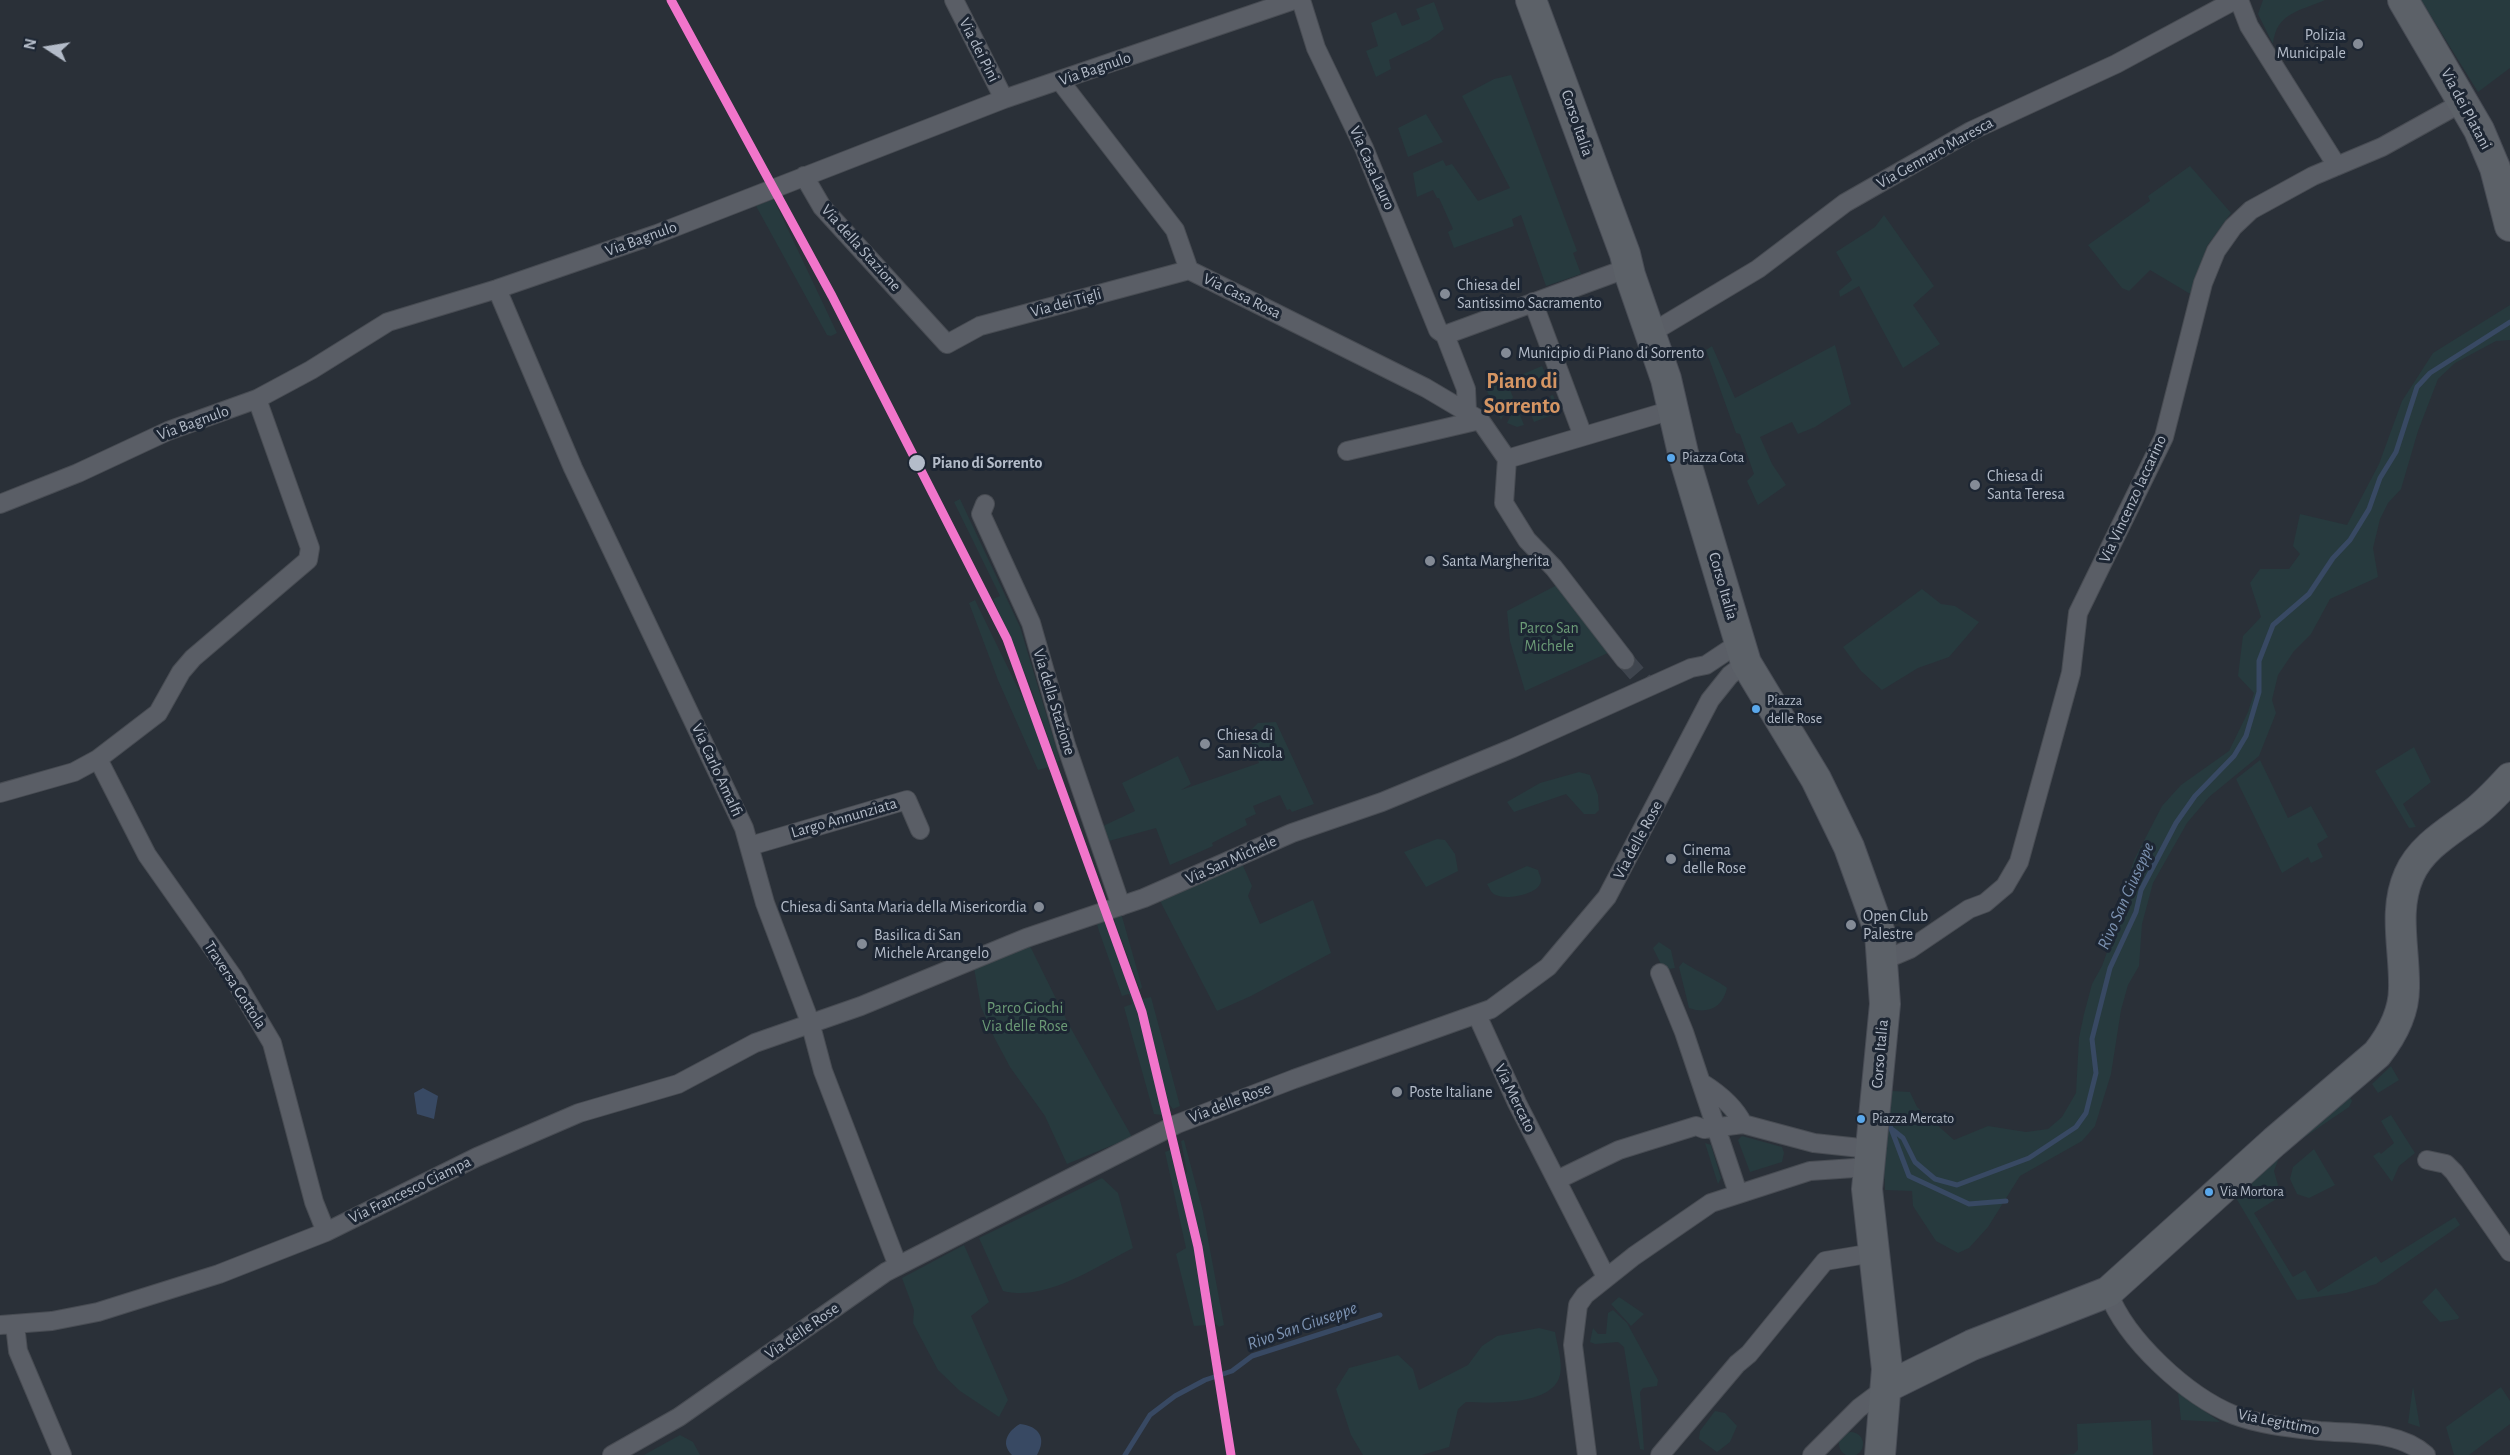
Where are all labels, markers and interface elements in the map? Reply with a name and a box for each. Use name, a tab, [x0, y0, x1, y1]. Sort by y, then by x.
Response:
street label: Via dei Pini	[955, 15, 1003, 85]
north arrow	[18, 18, 78, 78]
place label: Polizia Municipale	[2277, 25, 2346, 63]
text: N	[21, 37, 39, 51]
marker: Polizia Municipale	[2351, 37, 2365, 51]
street label: Via Bagnulo	[1056, 48, 1134, 90]
street label: Via dei Platani	[2437, 65, 2495, 153]
street label: Corso Italia	[1557, 87, 1597, 159]
street label: Via Gennaro Maresca	[1873, 113, 1997, 193]
street label: Via Casa Lauro	[1345, 123, 1399, 213]
street label: Via della Stazione	[817, 201, 905, 295]
street label: Via Bagnulo	[603, 217, 679, 261]
street label: Via Casa Rosa	[1200, 269, 1284, 323]
place label: Chiesa del Santissimo Sacramento	[1457, 275, 1602, 313]
street label: Via dei Tigli	[1029, 284, 1103, 322]
marker: Chiesa del Santissimo Sacramento	[1438, 287, 1452, 301]
place label: Municipio di Piano di Sorrento	[1518, 343, 1704, 363]
marker: Municipio di Piano di Sorrento	[1499, 346, 1513, 360]
district label: Piano di Sorrento	[1484, 368, 1560, 420]
street label: Via Bagnulo	[155, 401, 231, 445]
street label: Via Vincenzo Iaccarino	[2095, 432, 2171, 566]
place label: Piazza Cota	[1682, 450, 1744, 466]
marker: Piazza Cota	[1665, 452, 1677, 464]
marker: Piano di Sorrento	[907, 453, 927, 473]
place label: Piano di Sorrento	[932, 453, 1042, 473]
place label: Chiesa di Santa Teresa	[1987, 466, 2065, 504]
marker: Chiesa di Santa Teresa	[1968, 478, 1982, 492]
street label: Corso Italia	[1704, 550, 1742, 622]
place label: Santa Margherita	[1442, 551, 1550, 571]
marker: Santa Margherita	[1423, 554, 1437, 568]
park label: Parco San Michele	[1519, 618, 1579, 656]
street label: Via della Stazione	[1029, 646, 1079, 758]
place label: Piazza delle Rose	[1767, 693, 1822, 726]
marker: Piazza delle Rose	[1750, 703, 1762, 715]
street label: Via Carlo Amalfi	[687, 721, 747, 819]
place label: Chiesa di San Nicola	[1217, 725, 1283, 763]
marker: Chiesa di San Nicola	[1198, 737, 1212, 751]
street label: Largo Annunziata	[789, 794, 899, 842]
street label: Via delle Rose	[1609, 798, 1667, 882]
street label: Via San Michele	[1182, 831, 1280, 889]
water label: Rivo San Giuseppe	[2093, 839, 2159, 953]
place label: Cinema delle Rose	[1683, 840, 1746, 878]
marker: Cinema delle Rose	[1664, 852, 1678, 866]
place label: Chiesa di Santa Maria della Misericordia	[781, 897, 1027, 917]
marker: Chiesa di Santa Maria della Misericordia	[1032, 900, 1046, 914]
place label: Open Club Palestre	[1863, 906, 1928, 944]
marker: Open Club Palestre	[1844, 918, 1858, 932]
place label: Basilica di San Michele Arcangelo	[874, 925, 989, 963]
marker: Basilica di San Michele Arcangelo	[855, 937, 869, 951]
street label: Traversa Gottola	[200, 938, 270, 1032]
park label: Parco Giochi Via delle Rose	[982, 998, 1068, 1036]
street label: Corso Italia	[1867, 1019, 1893, 1089]
street label: Via Mercato	[1490, 1061, 1540, 1135]
street label: Via delle Rose	[1186, 1079, 1274, 1127]
place label: Poste Italiane	[1409, 1082, 1493, 1102]
marker: Poste Italiane	[1390, 1085, 1404, 1099]
place label: Piazza Mercato	[1872, 1111, 1954, 1127]
marker: Piazza Mercato	[1855, 1113, 1867, 1125]
street label: Via Francesco Ciampa	[346, 1152, 474, 1228]
place label: Via Mortora	[2220, 1184, 2284, 1200]
marker: Via Mortora	[2203, 1186, 2215, 1198]
water label: Rivo San Giuseppe	[1244, 1297, 1360, 1355]
street label: Via delle Rose	[761, 1298, 843, 1364]
street label: Via Legittimo	[2236, 1405, 2322, 1439]

